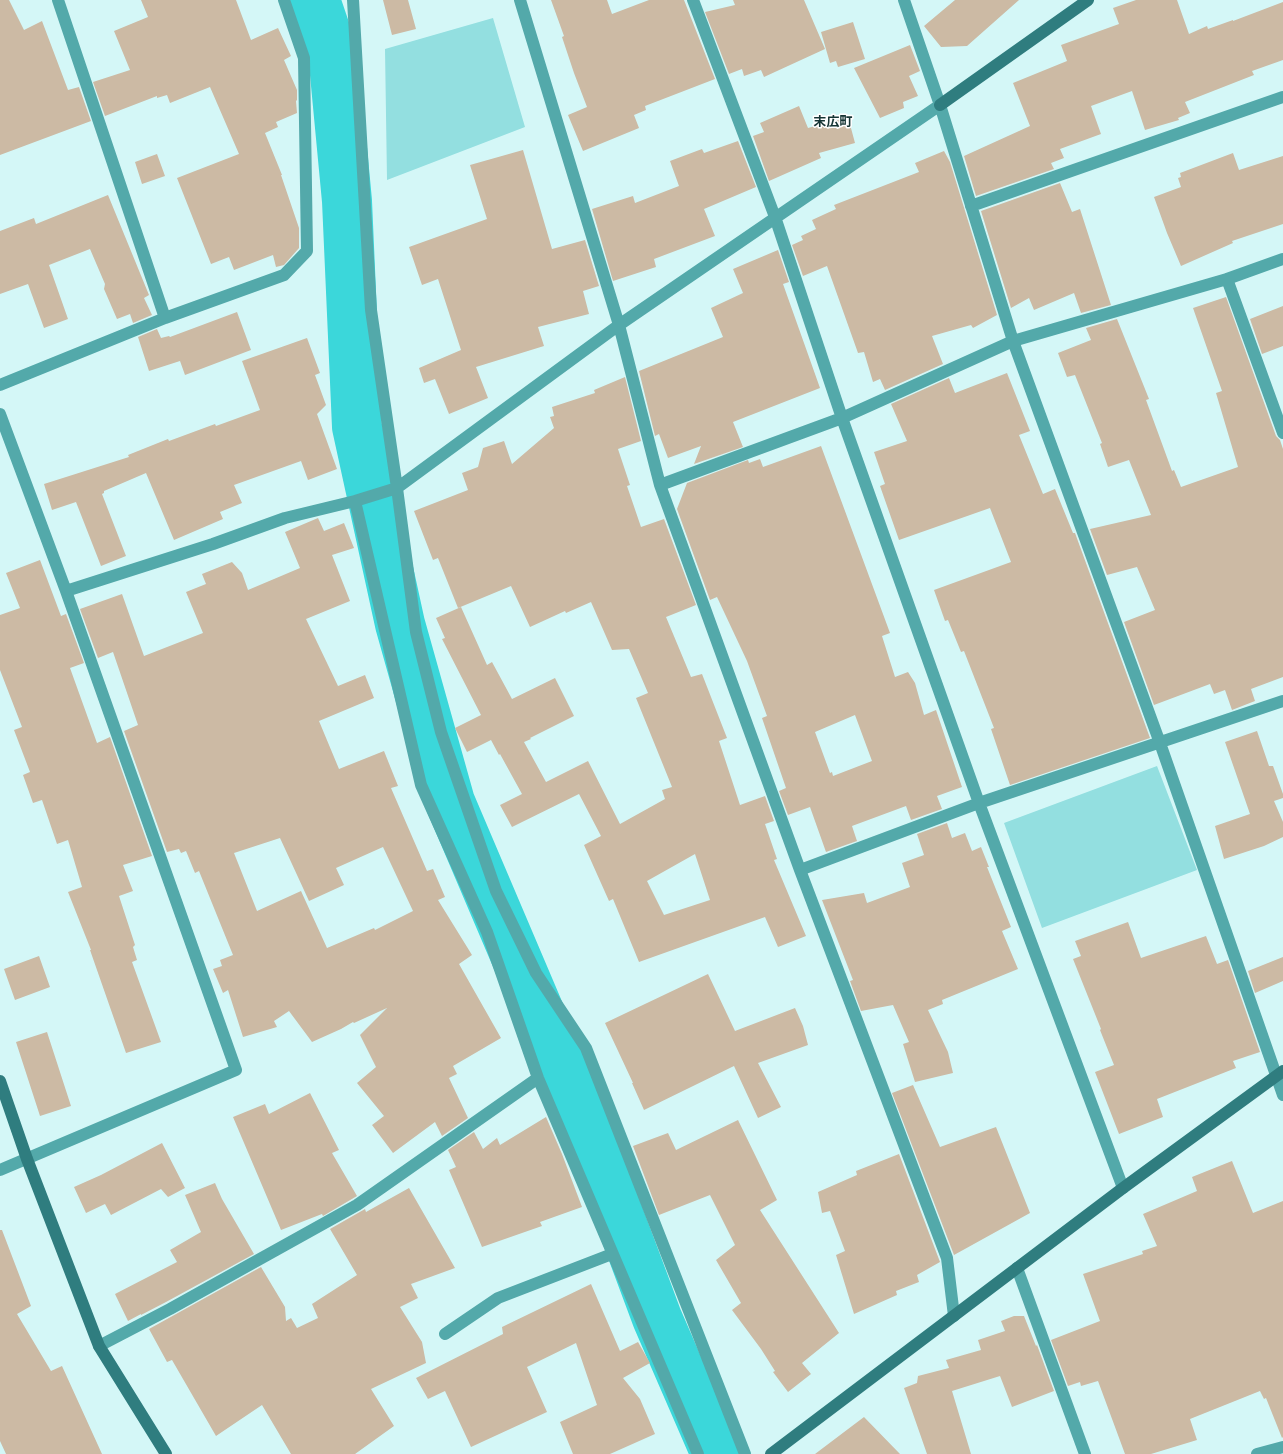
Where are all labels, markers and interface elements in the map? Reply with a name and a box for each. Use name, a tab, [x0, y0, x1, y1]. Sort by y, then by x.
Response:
district label: 末広町	[814, 115, 852, 131]

